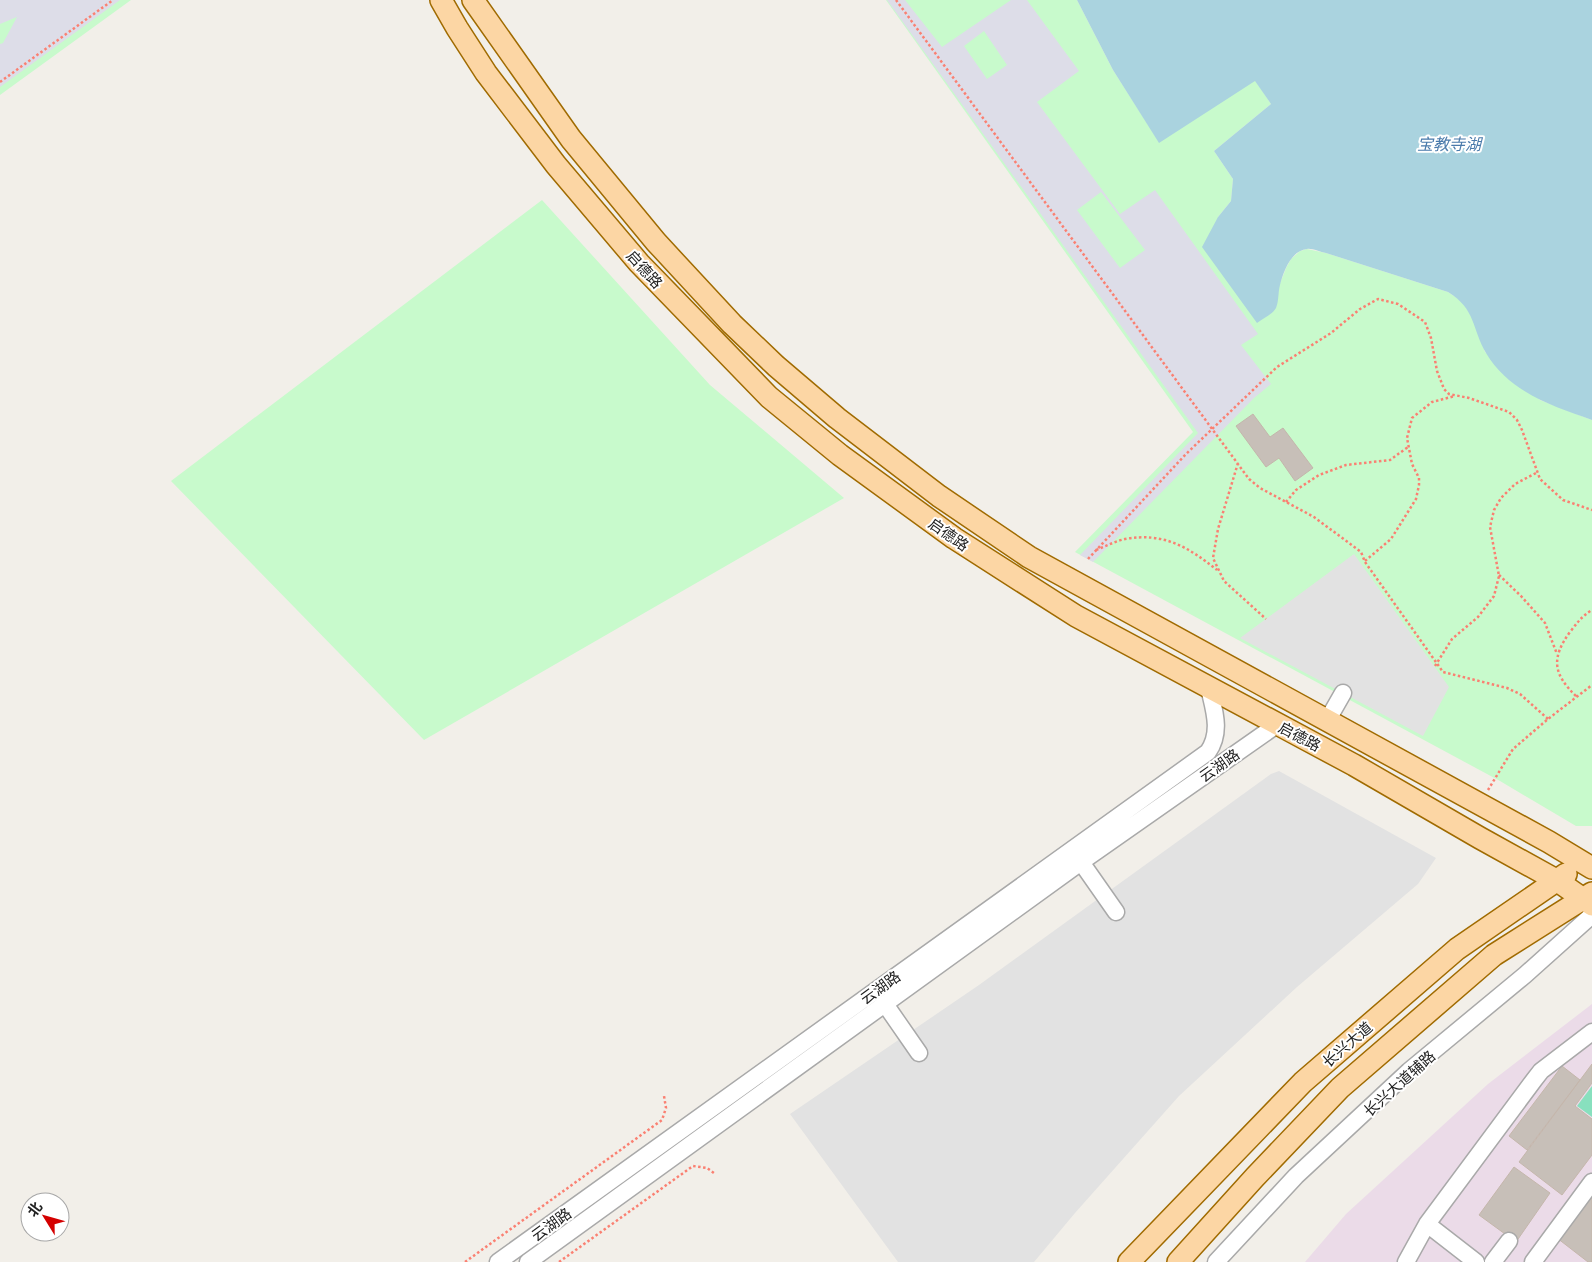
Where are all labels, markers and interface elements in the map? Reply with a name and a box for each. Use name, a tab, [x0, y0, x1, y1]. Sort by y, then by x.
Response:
water label: 宝教寺湖	[1417, 134, 1484, 153]
street label: 启德路	[623, 246, 667, 292]
street label: 启德路	[925, 514, 973, 554]
street label: 启德路	[1276, 717, 1324, 755]
street label: 云湖路	[1195, 745, 1243, 785]
street label: 云湖路	[857, 966, 903, 1008]
street label: 长兴大道	[1318, 1018, 1376, 1070]
street label: 长兴大道辅路	[1360, 1046, 1438, 1120]
north arrow	[20, 1192, 70, 1242]
text: 北	[23, 1198, 45, 1220]
street label: 云湖路	[528, 1203, 574, 1245]

